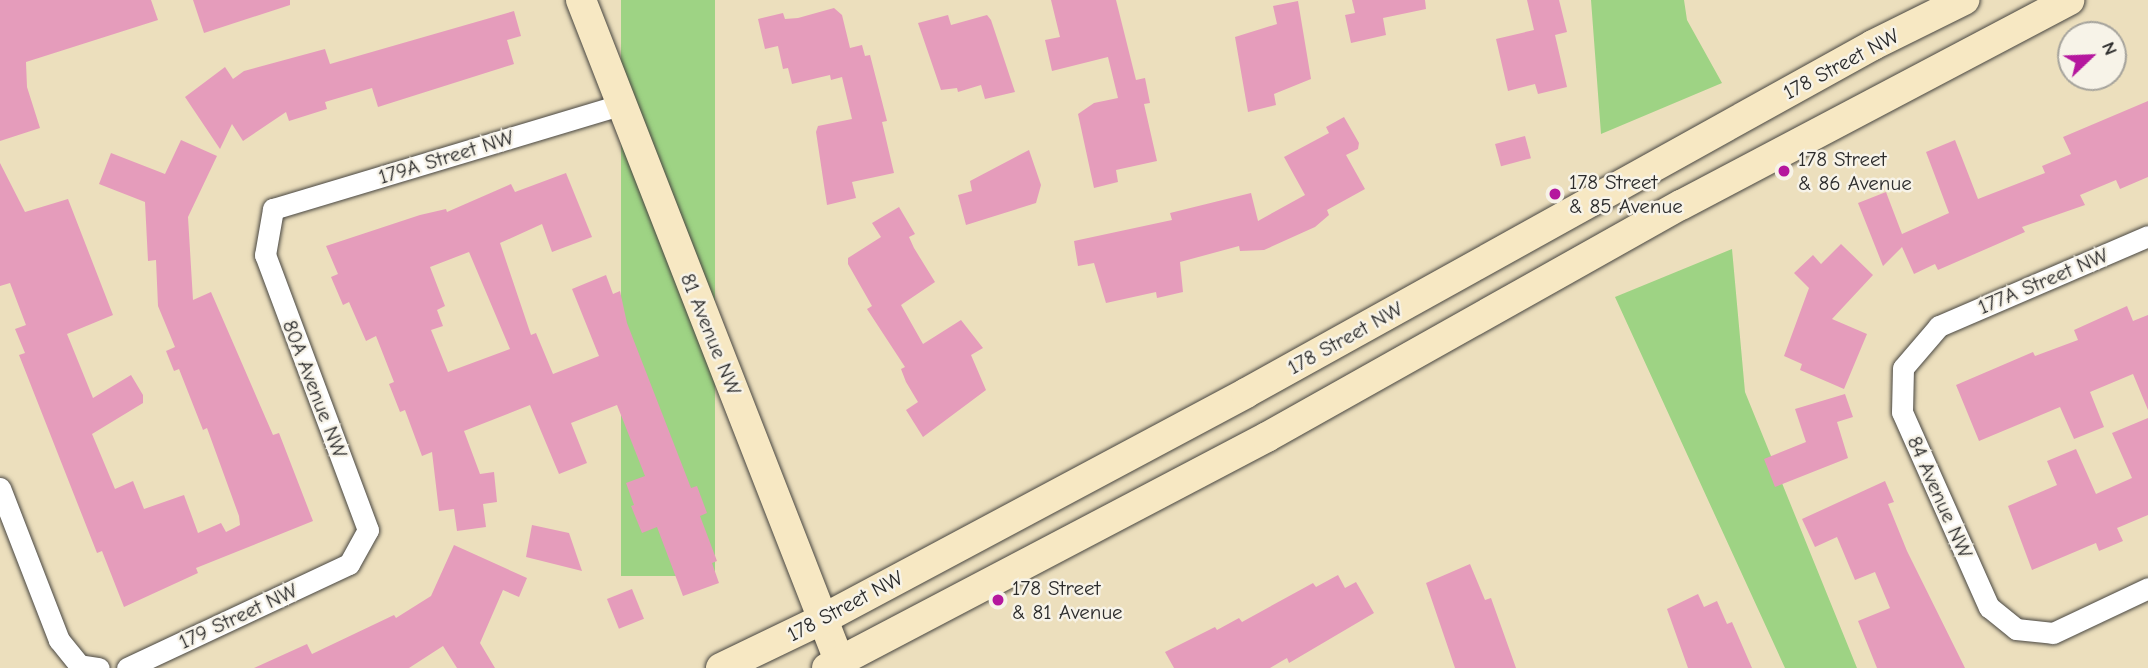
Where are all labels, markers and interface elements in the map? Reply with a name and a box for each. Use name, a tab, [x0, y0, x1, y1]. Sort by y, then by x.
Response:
north arrow	[2057, 21, 2127, 91]
street label: 178 Street NW	[1779, 23, 1903, 105]
text: N	[2097, 39, 2122, 59]
street label: 179A Street NW	[375, 124, 517, 190]
place label: 178 Street & 86 Avenue	[1798, 146, 1912, 196]
marker: 178 Street & 86 Avenue	[1776, 163, 1792, 179]
place label: 178 Street & 85 Avenue	[1569, 169, 1683, 219]
marker: 178 Street & 85 Avenue	[1547, 186, 1563, 202]
street label: 177A Street NW	[1974, 242, 2112, 320]
street label: 81 Avenue NW	[675, 269, 747, 399]
street label: 178 Street NW	[1283, 296, 1407, 380]
street label: 80A Avenue NW	[277, 316, 353, 462]
street label: 84 Avenue NW	[1902, 432, 1978, 562]
street label: 178 Street NW	[783, 565, 907, 647]
place label: 178 Street & 81 Avenue	[1012, 575, 1123, 625]
street label: 179 Street NW	[175, 578, 301, 654]
marker: 178 Street & 81 Avenue	[990, 592, 1006, 608]

